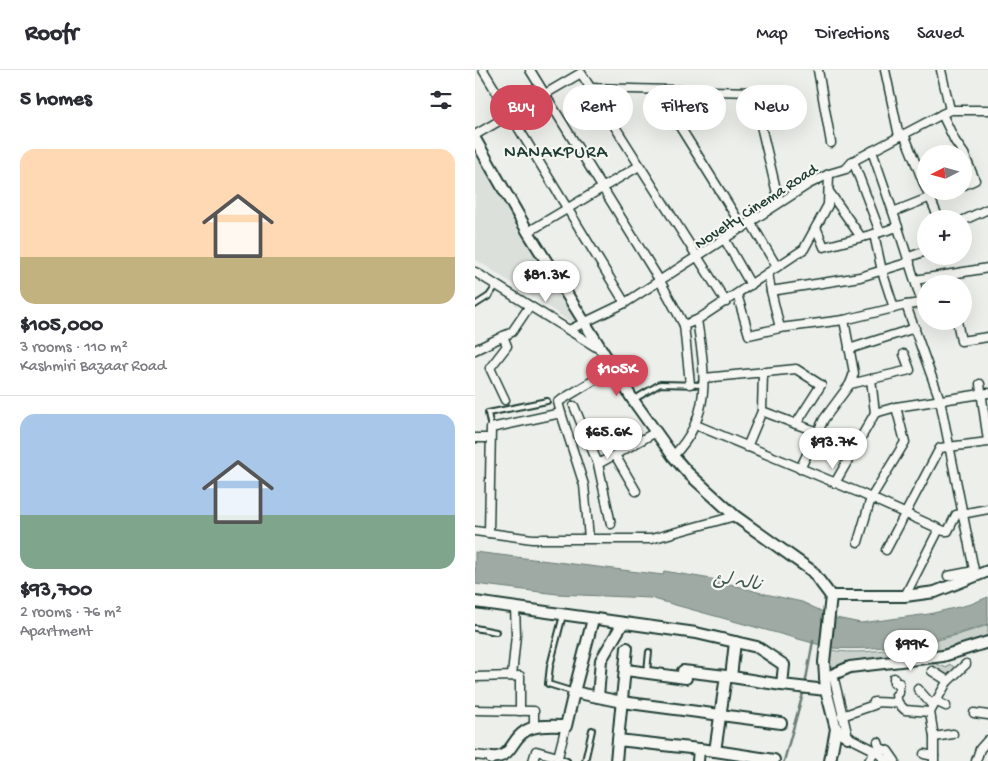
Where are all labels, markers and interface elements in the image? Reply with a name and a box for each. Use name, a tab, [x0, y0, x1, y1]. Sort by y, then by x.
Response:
text: Roofr	[25, 20, 78, 49]
text: Map	[756, 24, 788, 45]
text: Directions	[816, 24, 889, 45]
text: Saved	[917, 24, 963, 45]
chip: Buy	[490, 85, 553, 130]
chip: Rent	[563, 85, 633, 130]
chip: Filters	[643, 85, 726, 130]
chip: New	[736, 85, 807, 130]
icon: filters	[427, 86, 455, 114]
text: 5 homes	[20, 88, 92, 113]
district label: NANAKPURA	[504, 143, 608, 164]
north arrow	[917, 145, 973, 200]
map controls	[917, 145, 972, 330]
street label: Novelty Cinema Road	[692, 160, 823, 255]
icon: home	[193, 181, 283, 271]
button: +	[917, 210, 972, 265]
pin: $81.3K	[505, 260, 587, 303]
text: $81.3K	[524, 267, 568, 286]
button: −	[917, 275, 972, 330]
text: $105,000	[20, 314, 103, 339]
text: 3 rooms · 110 m²	[20, 339, 128, 358]
pin: $105K	[582, 354, 652, 397]
text: Kashmiri Bazaar Road	[20, 358, 166, 377]
text: $105K	[597, 361, 637, 380]
pin: $65.6K	[567, 418, 649, 460]
text: $65.6K	[585, 424, 631, 443]
pin: $93.7K	[792, 428, 874, 470]
text: $93.7K	[810, 434, 856, 453]
icon: home	[193, 447, 283, 537]
water label: نالہ لئ	[712, 568, 765, 597]
text: $93,700	[20, 579, 92, 604]
text: 2 rooms · 76 m²	[20, 604, 122, 623]
text: Apartment	[20, 623, 92, 642]
pin: $99K	[881, 630, 941, 672]
text: $99K	[895, 636, 927, 655]

